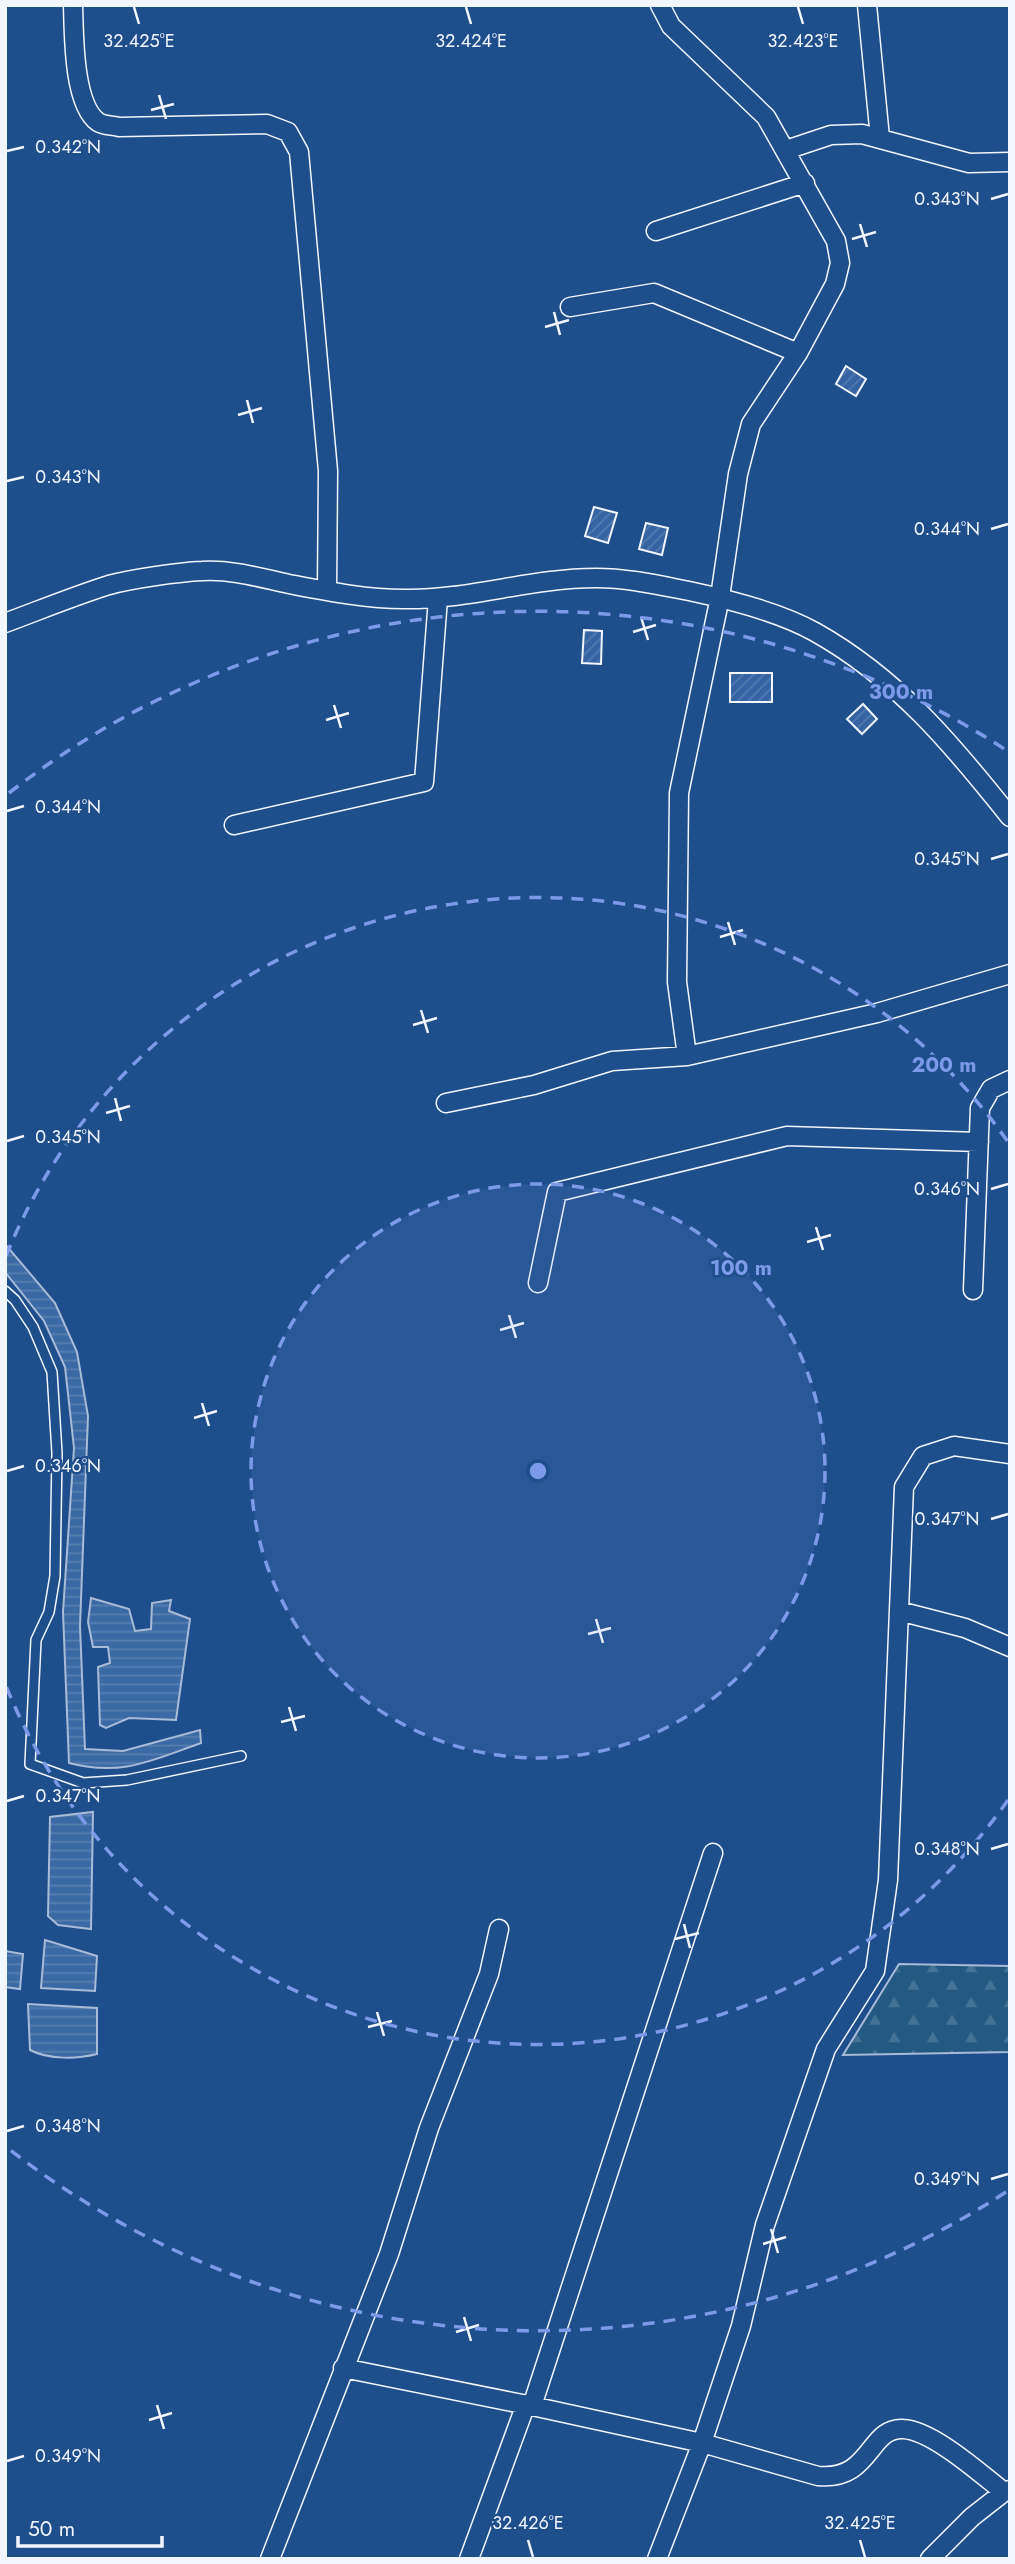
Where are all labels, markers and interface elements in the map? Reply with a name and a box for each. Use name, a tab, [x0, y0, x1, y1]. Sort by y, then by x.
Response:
text: 32.425°E	[103, 28, 175, 54]
text: 32.424°E	[435, 28, 507, 54]
text: 32.423°E	[768, 28, 838, 54]
text: 0.342°N	[35, 134, 101, 160]
text: 0.343°N	[914, 186, 980, 212]
text: 0.343°N	[35, 464, 101, 490]
text: 0.344°N	[914, 516, 980, 542]
text: 300 m	[869, 677, 933, 707]
text: 0.344°N	[35, 794, 101, 820]
text: 0.345°N	[914, 846, 980, 872]
text: 200 m	[911, 1050, 977, 1080]
text: 0.345°N	[35, 1124, 101, 1150]
text: 0.346°N	[914, 1176, 980, 1202]
text: 100 m	[710, 1253, 772, 1283]
text: 0.346°N	[35, 1453, 101, 1479]
centre of rings	[526, 1459, 550, 1483]
text: 0.347°N	[915, 1506, 979, 1532]
text: 0.347°N	[36, 1783, 100, 1809]
text: 0.348°N	[914, 1836, 980, 1862]
text: 0.348°N	[35, 2113, 101, 2139]
text: 0.349°N	[914, 2166, 980, 2192]
text: 0.349°N	[35, 2443, 101, 2469]
scale bar	[18, 2504, 161, 2548]
text: 32.426°E	[492, 2510, 564, 2536]
text: 32.425°E	[824, 2510, 896, 2536]
text: 50 m	[28, 2514, 75, 2544]

